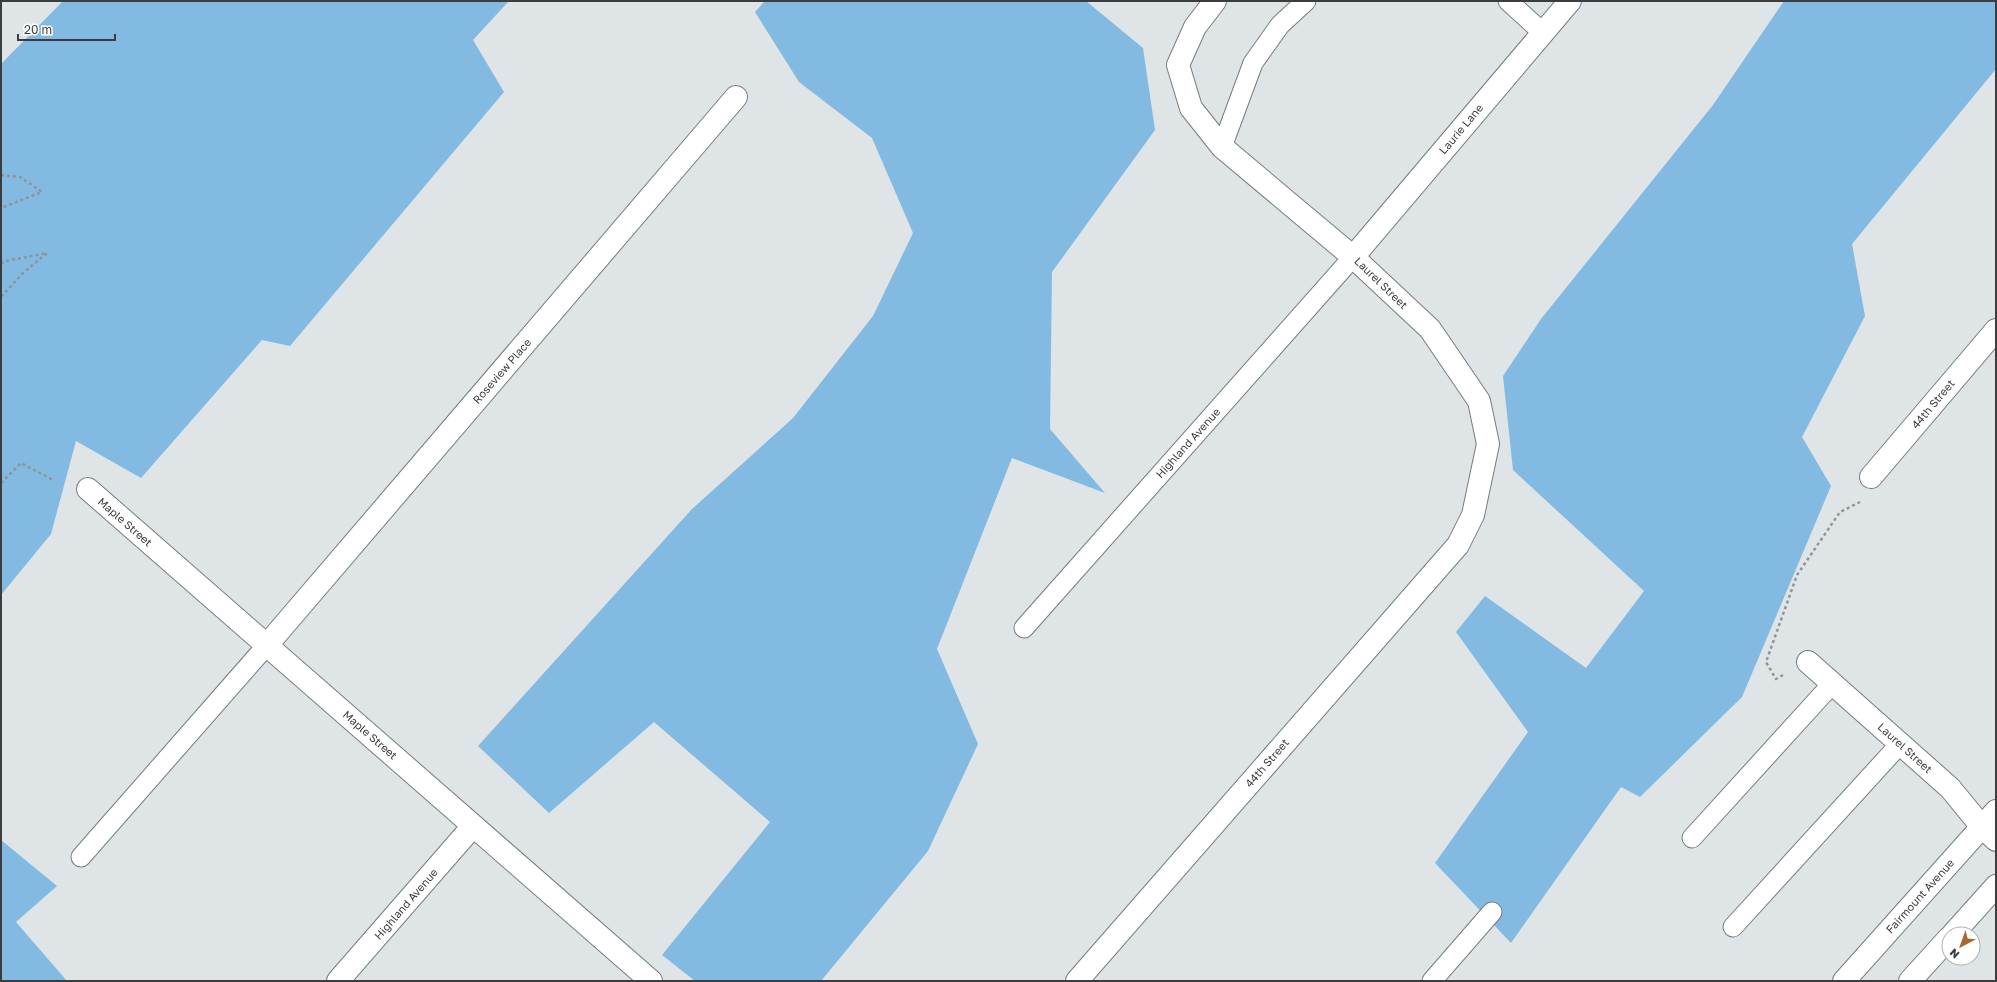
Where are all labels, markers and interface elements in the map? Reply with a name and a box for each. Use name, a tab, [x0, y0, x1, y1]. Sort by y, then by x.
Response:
scale bar	[18, 16, 115, 42]
text: 20 m	[24, 22, 52, 37]
street label: Laurie Lane	[1436, 101, 1485, 156]
street label: Laurel Street	[1352, 254, 1411, 311]
street label: Roseview Place	[470, 335, 534, 406]
street label: 44th Street	[1908, 377, 1957, 431]
street label: Highland Avenue	[1153, 405, 1222, 480]
street label: Maple Street	[96, 495, 155, 549]
street label: Maple Street	[341, 708, 400, 762]
street label: Laurel Street	[1875, 720, 1935, 775]
street label: 44th Street	[1242, 736, 1291, 790]
street label: Fairmount Avenue	[1883, 856, 1956, 935]
street label: Highland Avenue	[371, 866, 440, 942]
north arrow	[1941, 926, 1981, 966]
text: N	[1947, 946, 1962, 962]

